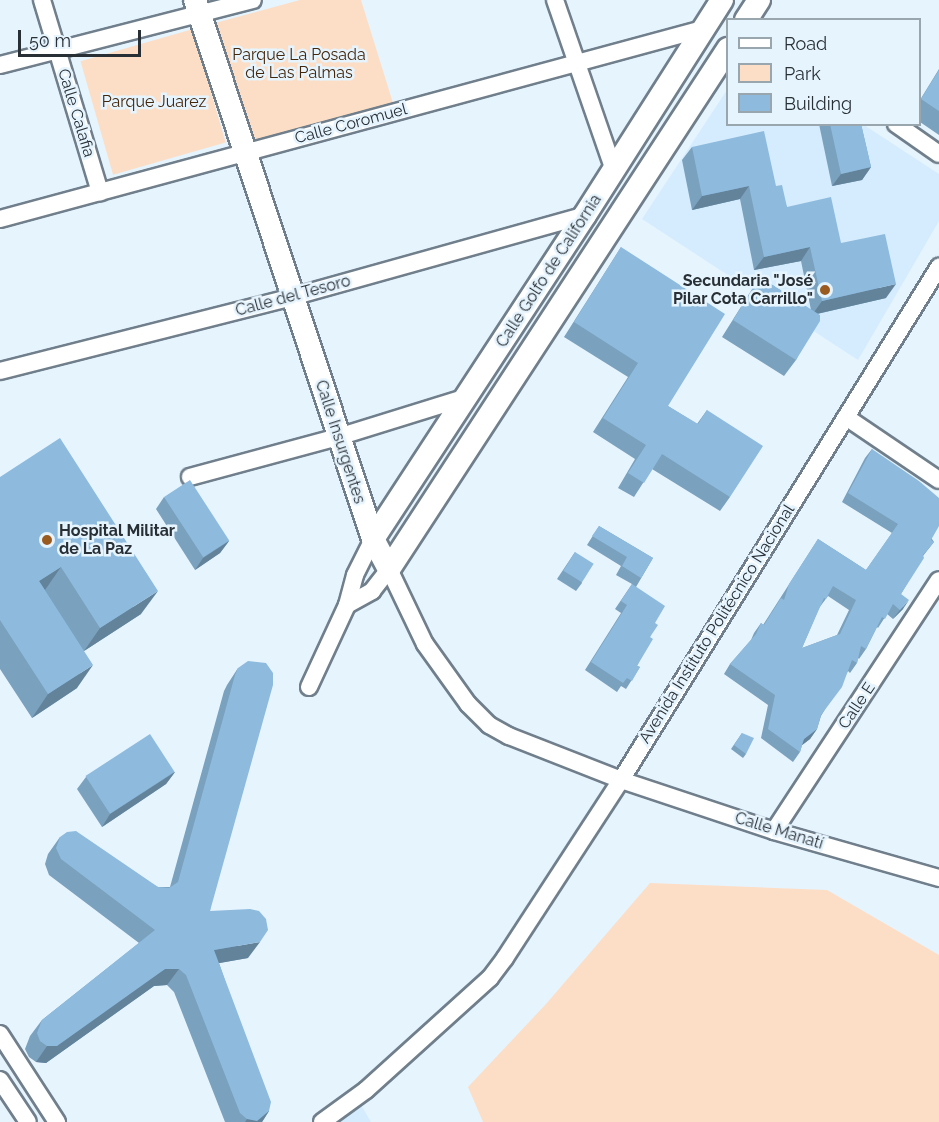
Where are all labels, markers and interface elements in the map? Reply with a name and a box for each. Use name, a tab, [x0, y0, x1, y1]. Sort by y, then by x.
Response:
scale bar	[21, 18, 144, 56]
legend	[726, 18, 921, 126]
text: 50 m	[29, 30, 71, 51]
text: Road	[784, 33, 827, 54]
park label: Parque La Posada de Las Palmas	[232, 45, 366, 83]
text: Park	[784, 63, 821, 84]
street label: Calle Calafia	[53, 67, 99, 159]
park label: Parque Juarez	[101, 92, 207, 112]
text: Building	[784, 93, 852, 114]
street label: Calle Coromuel	[293, 100, 409, 148]
street label: Calle Golfo de California	[492, 191, 606, 351]
street label: Calle del Tesoro	[233, 271, 353, 321]
place label: Secundaria "José Pilar Cota Carrillo"	[673, 271, 813, 309]
marker: Secundaria "José Pilar Cota Carrillo"	[818, 283, 832, 297]
street label: Calle Insurgentes	[311, 378, 369, 506]
street label: Avenida Instituto Politécnico Nacional	[635, 501, 799, 747]
place label: Hospital Militar de La Paz	[59, 521, 175, 559]
marker: Hospital Militar de La Paz	[40, 533, 54, 547]
street label: Calle E	[835, 679, 879, 733]
street label: Calle Manatí	[733, 808, 825, 854]

